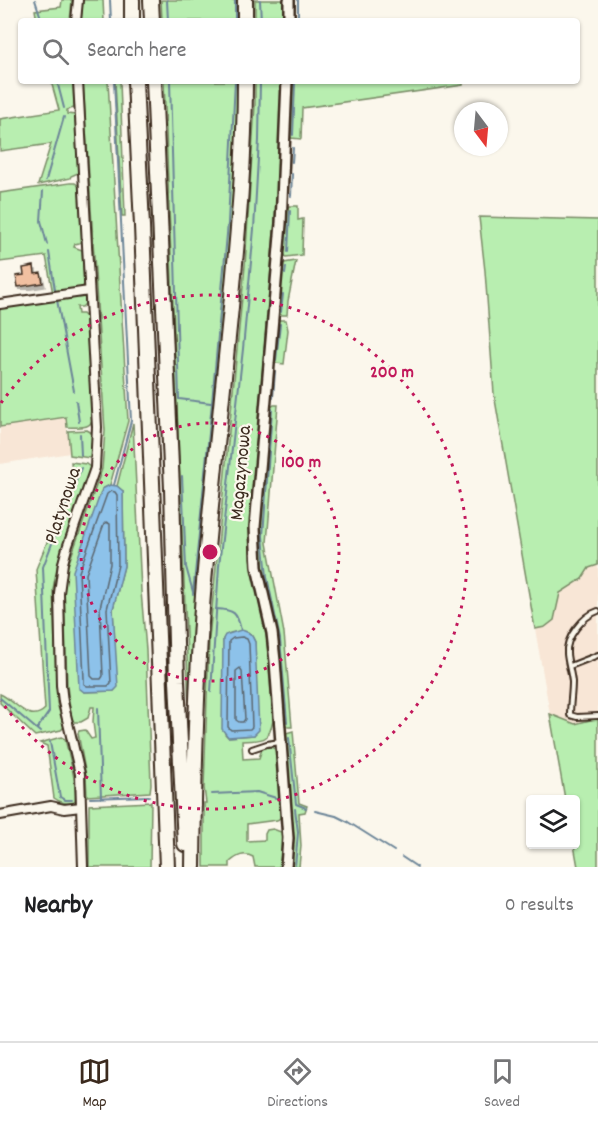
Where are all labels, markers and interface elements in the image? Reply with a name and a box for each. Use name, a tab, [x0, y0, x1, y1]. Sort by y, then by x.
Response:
search box	[18, 18, 580, 84]
icon: search	[39, 35, 72, 68]
text: Search here	[87, 36, 186, 67]
north arrow	[454, 102, 508, 156]
text: 200 m	[370, 361, 414, 386]
street label: Magazynowa	[224, 424, 260, 522]
text: 100 m	[281, 451, 321, 476]
street label: Platynowa	[38, 463, 90, 548]
centre of rings	[200, 542, 220, 562]
map controls	[526, 795, 580, 849]
button: layers	[526, 795, 580, 849]
text: Nearby	[24, 888, 92, 925]
text: 0 results	[505, 892, 574, 920]
tab: Map	[78, 1055, 111, 1114]
tab: Directions	[267, 1055, 328, 1114]
tab: Saved	[484, 1055, 520, 1114]

